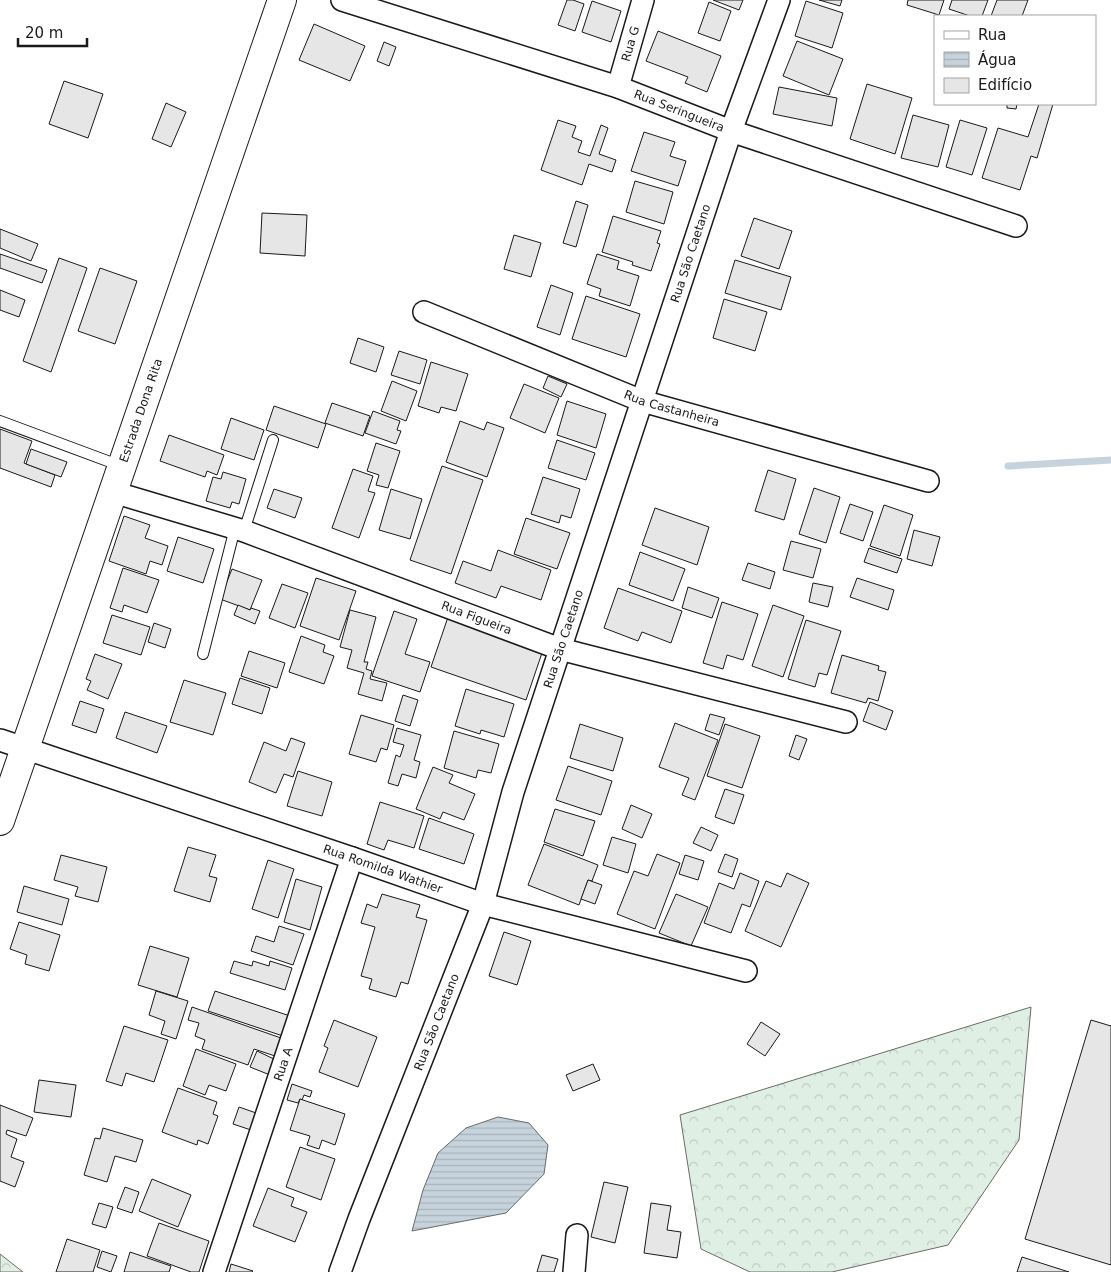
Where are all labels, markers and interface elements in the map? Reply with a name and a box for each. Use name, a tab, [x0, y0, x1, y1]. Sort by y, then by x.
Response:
scale bar	[18, 15, 86, 47]
legend	[934, 15, 1096, 105]
text: 20 m	[25, 24, 63, 42]
street label: Rua G	[619, 25, 642, 63]
text: Rua	[978, 26, 1006, 44]
text: Água	[978, 50, 1016, 69]
text: Edifício	[978, 76, 1032, 94]
street label: Rua Seringueira	[632, 87, 726, 135]
street label: Rua São Caetano	[668, 202, 713, 304]
street label: Estrada Dona Rita	[117, 357, 165, 464]
street label: Rua Castanheira	[622, 387, 721, 429]
street label: Rua São Caetano	[541, 588, 586, 690]
street label: Rua Figueira	[439, 598, 514, 637]
street label: Rua Romilda Wathier	[321, 842, 444, 896]
street label: Rua São Caetano	[411, 972, 462, 1072]
street label: Rua A	[271, 1045, 296, 1083]

